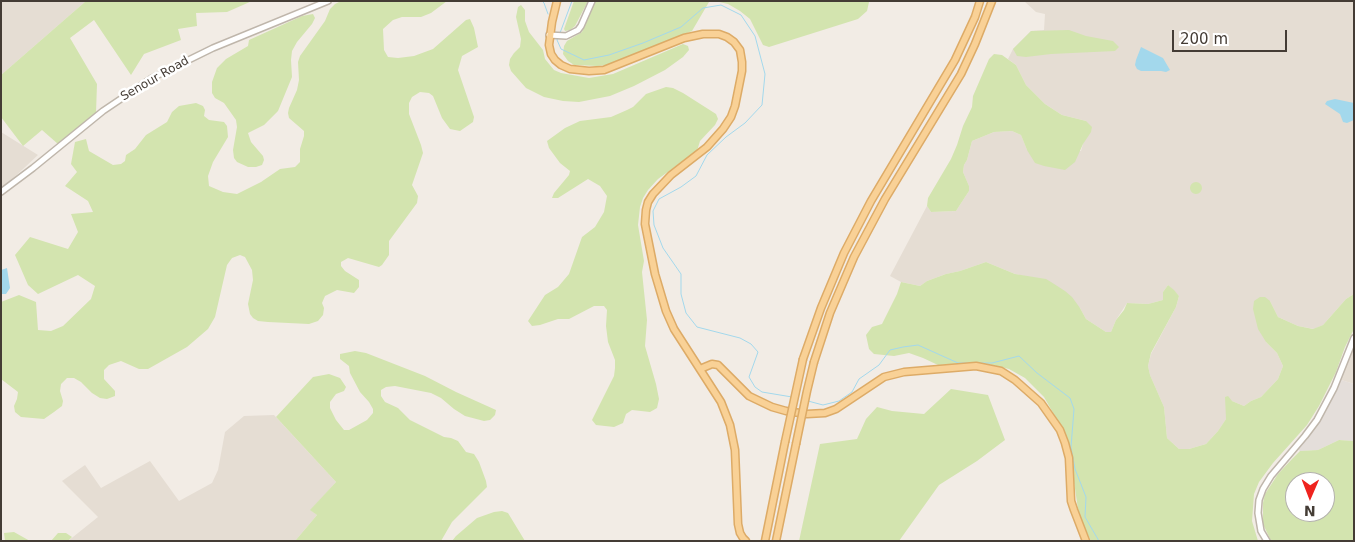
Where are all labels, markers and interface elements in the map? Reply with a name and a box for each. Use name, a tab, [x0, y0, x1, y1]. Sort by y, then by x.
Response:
scale bar	[1175, 20, 1290, 52]
text: 200 m	[1180, 30, 1228, 48]
street label: Senour Road	[118, 54, 192, 104]
north arrow	[1285, 472, 1335, 522]
text: N	[1304, 503, 1316, 519]

